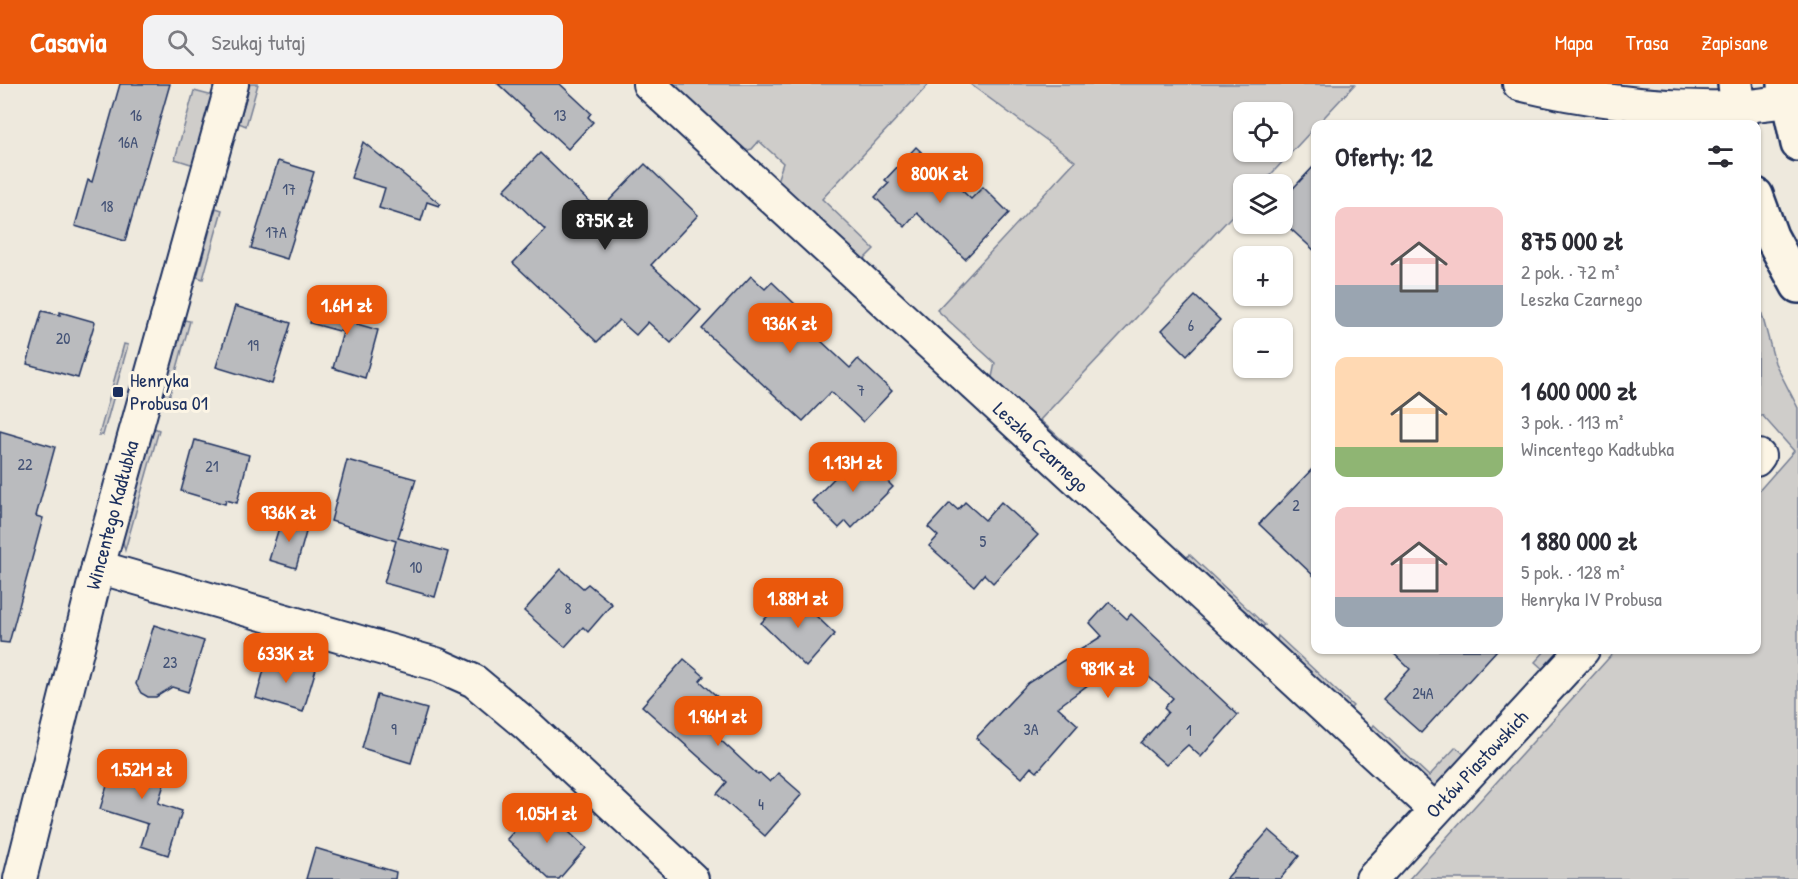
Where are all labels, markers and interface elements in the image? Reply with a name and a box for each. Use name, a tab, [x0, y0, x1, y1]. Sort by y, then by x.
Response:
search box	[143, 15, 563, 69]
text: Casavia	[30, 23, 107, 61]
icon: search	[164, 26, 197, 59]
text: Szukaj tutaj	[212, 27, 306, 57]
text: Mapa	[1555, 28, 1593, 57]
text: Trasa	[1626, 28, 1668, 57]
text: Zapisane	[1701, 28, 1768, 57]
map controls	[1233, 102, 1293, 378]
button: locate	[1233, 102, 1293, 162]
house number: 16	[130, 104, 142, 126]
house number: 13	[554, 104, 566, 126]
house number: 16A	[118, 131, 138, 153]
text: Oferty: 12	[1335, 139, 1433, 174]
icon: filters	[1704, 140, 1737, 173]
pin: 800K zł	[885, 153, 995, 204]
text: 800K zł	[911, 159, 969, 186]
button: layers	[1233, 174, 1293, 234]
house number: 17	[282, 178, 296, 200]
house number: 18	[101, 195, 113, 217]
pin: 875K zł	[550, 200, 660, 251]
text: 875K zł	[576, 206, 634, 233]
house number: 17A	[265, 221, 287, 243]
text: 875 000 zł	[1521, 223, 1624, 258]
icon: home	[1383, 231, 1455, 303]
button: +	[1233, 246, 1293, 306]
text: 2 pok. · 72 m²	[1521, 258, 1619, 285]
pin: 1.6M zł	[292, 285, 402, 336]
text: Leszka Czarnego	[1521, 285, 1642, 312]
text: 1.6M zł	[321, 291, 373, 318]
pin: 936K zł	[735, 303, 845, 354]
text: 936K zł	[762, 309, 818, 336]
house number: 6	[1188, 314, 1194, 336]
button: −	[1233, 318, 1293, 378]
house number: 20	[56, 327, 70, 349]
house number: 19	[247, 334, 259, 356]
place label: Henryka Probusa 01	[130, 366, 208, 416]
text: 1 600 000 zł	[1521, 373, 1638, 408]
house number: 7	[857, 379, 865, 401]
icon: home	[1383, 381, 1455, 453]
marker: Henryka Probusa 01	[111, 385, 125, 399]
street label: Leszka Czarnego	[988, 395, 1095, 498]
text: 3 pok. · 113 m²	[1521, 408, 1623, 435]
text: Wincentego Kadłubka	[1521, 435, 1674, 462]
street label: Wincentego Kadłubka	[79, 437, 144, 592]
pin: 1.13M zł	[791, 442, 915, 493]
text: 1.13M zł	[823, 448, 883, 475]
house number: 22	[18, 453, 33, 475]
house number: 21	[205, 455, 219, 477]
pin: 936K zł	[234, 492, 344, 543]
house number: 2	[1292, 494, 1300, 516]
text: 936K zł	[261, 498, 317, 525]
text: 1 880 000 zł	[1521, 523, 1639, 558]
house number: 5	[980, 530, 987, 552]
icon: home	[1383, 531, 1455, 603]
house number: 10	[410, 556, 422, 578]
text: 5 pok. · 128 m²	[1521, 558, 1625, 585]
pin: 1.88M zł	[736, 578, 860, 629]
text: 1.88M zł	[767, 584, 829, 611]
text: Henryka IV Probusa	[1521, 585, 1662, 612]
house number: 8	[565, 597, 572, 619]
pin: 633K zł	[231, 633, 341, 684]
text: 633K zł	[257, 639, 315, 666]
pin: 981K zł	[1053, 648, 1163, 699]
house number: 23	[163, 651, 177, 673]
text: 981K zł	[1081, 654, 1135, 681]
house number: 24A	[1412, 682, 1434, 704]
pin: 1.96M zł	[656, 696, 780, 747]
text: 1.96M zł	[688, 702, 748, 729]
street label: Orłów Piastowskich	[1419, 704, 1534, 824]
house number: 9	[391, 718, 397, 740]
house number: 3A	[1024, 718, 1039, 740]
house number: 1	[1186, 719, 1192, 741]
pin: 1.52M zł	[80, 749, 204, 800]
text: 1.52M zł	[111, 755, 173, 782]
pin: 1.05M zł	[485, 793, 609, 844]
house number: 4	[758, 793, 764, 815]
text: 1.05M zł	[516, 799, 578, 826]

